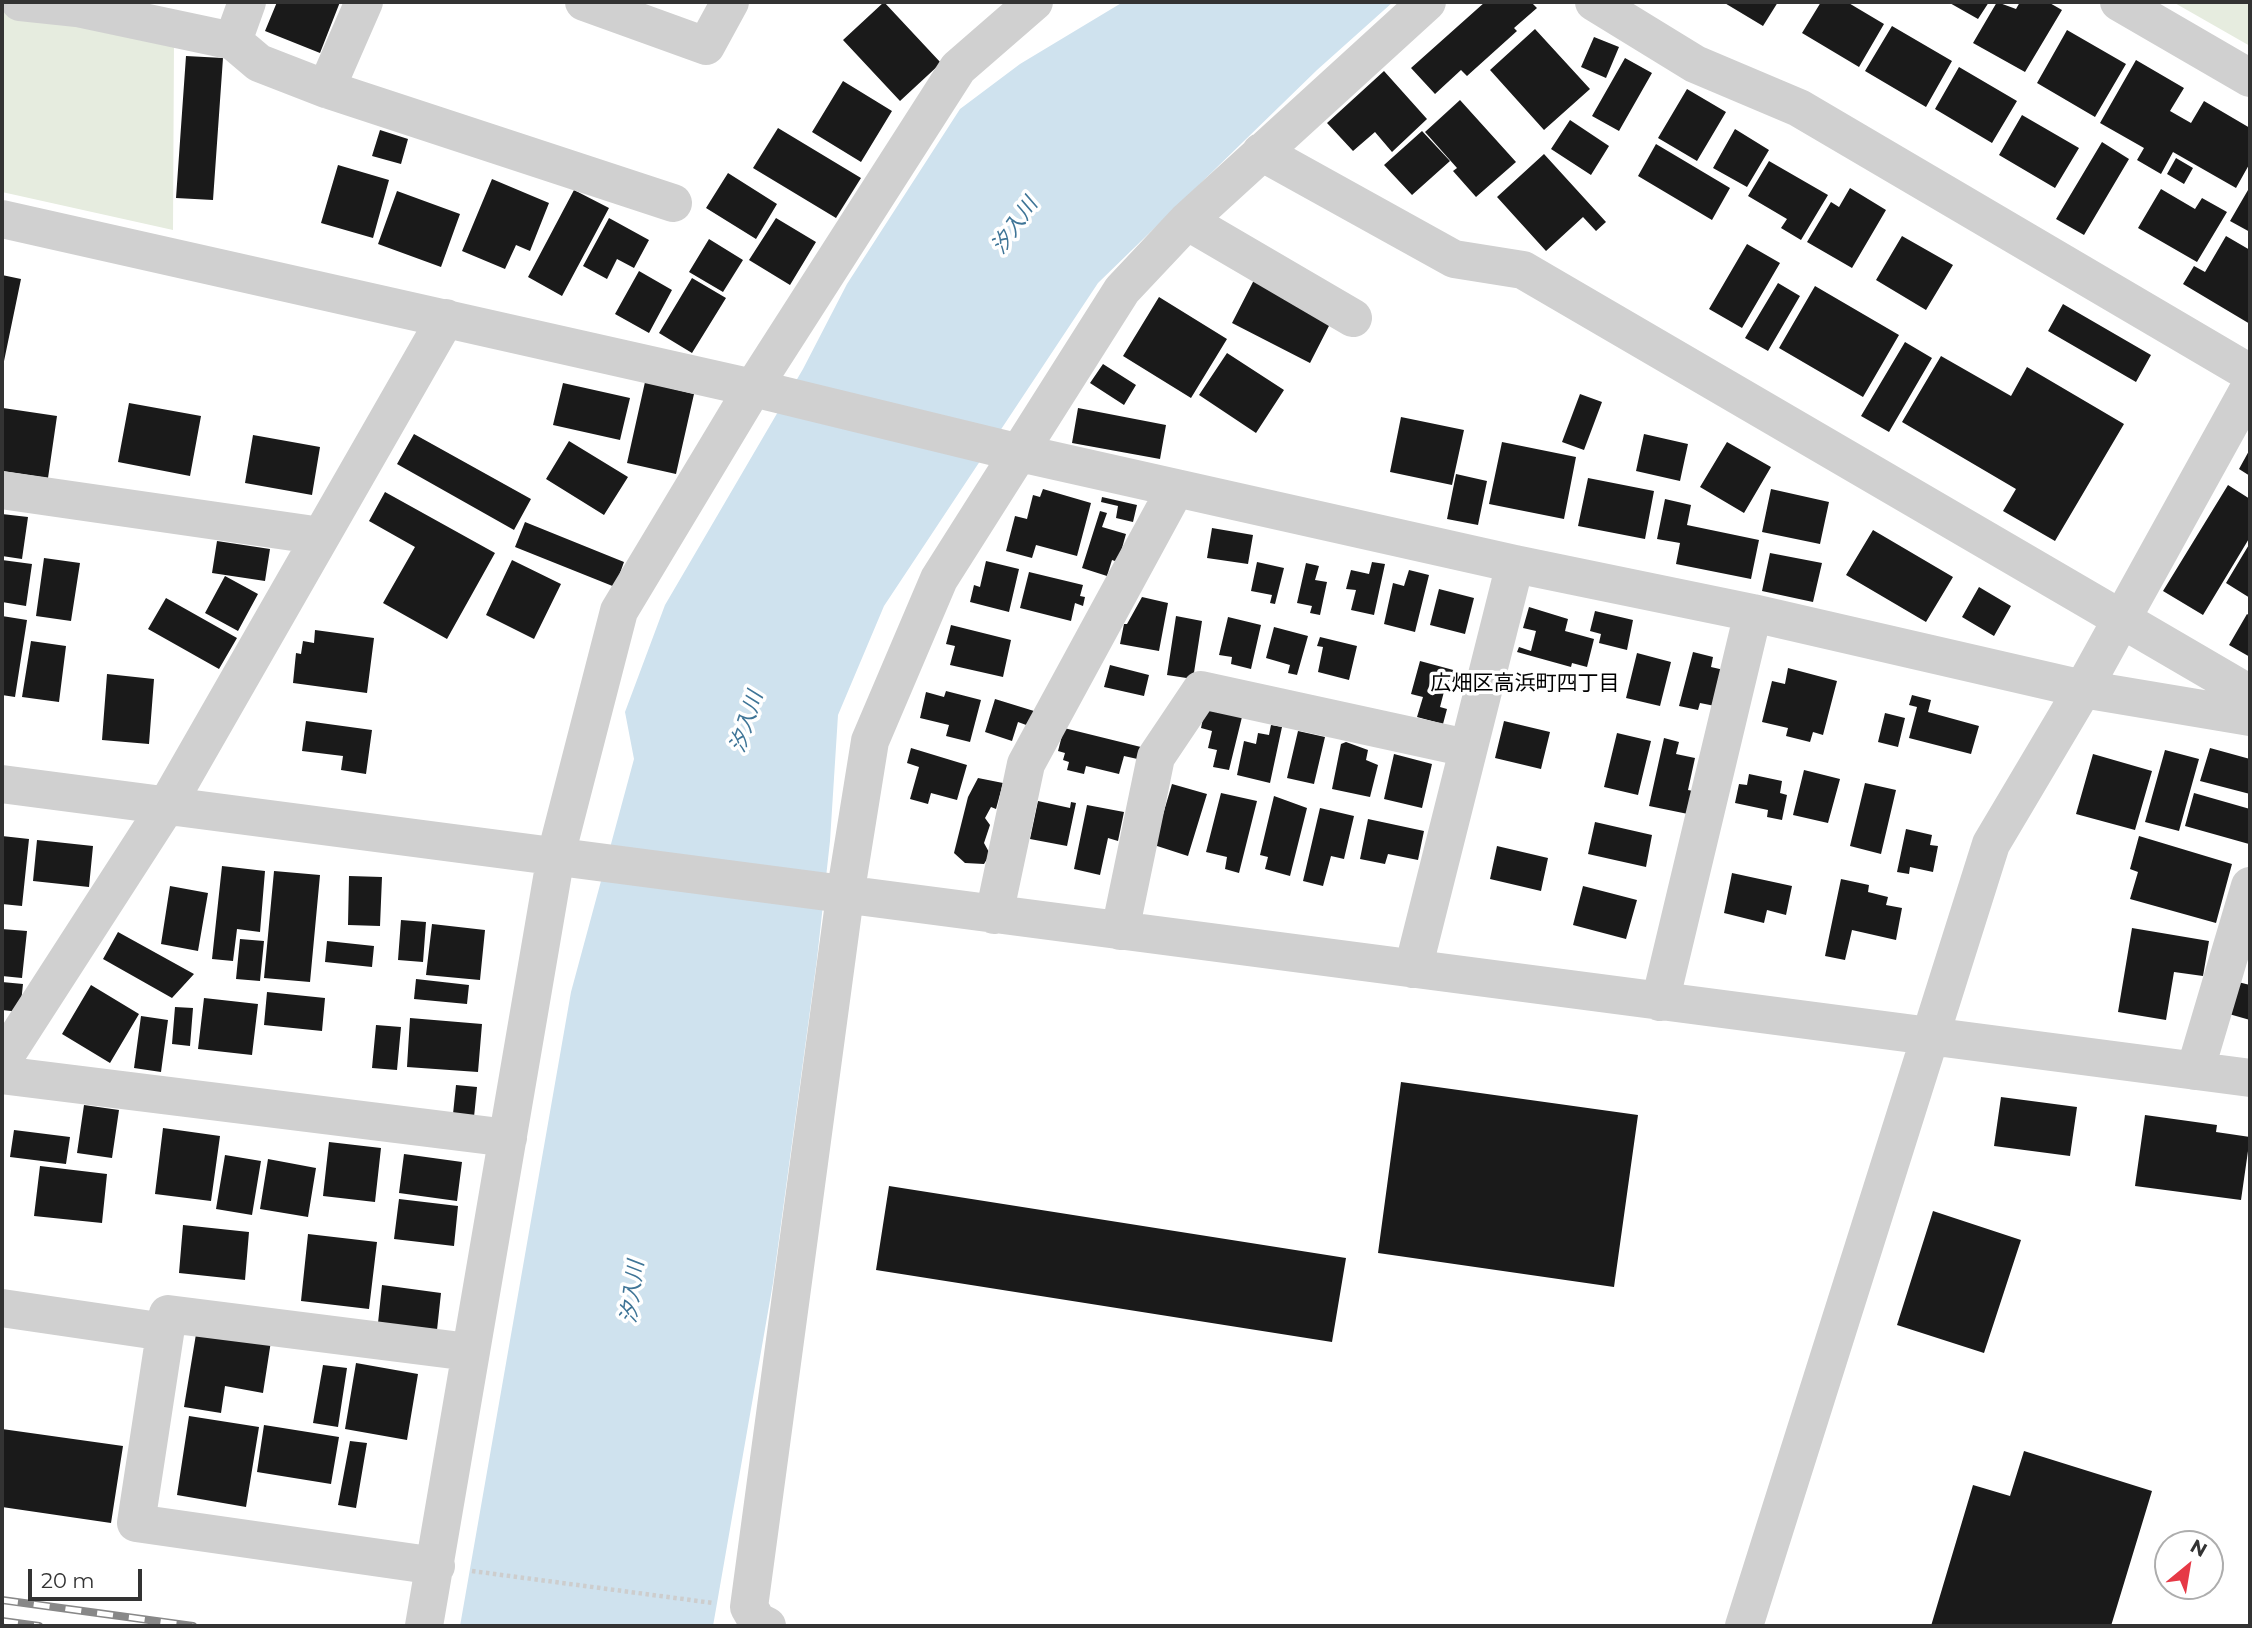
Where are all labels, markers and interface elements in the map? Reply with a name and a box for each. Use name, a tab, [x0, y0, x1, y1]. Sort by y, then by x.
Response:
water label: 汐入川	[987, 193, 1043, 259]
district label: 広畑区高浜町四丁目	[1431, 671, 1619, 697]
water label: 汐入川	[725, 688, 769, 756]
water label: 汐入川	[617, 1259, 649, 1325]
north arrow	[2154, 1530, 2224, 1600]
text: N	[2186, 1534, 2211, 1562]
scale bar	[32, 1554, 145, 1598]
text: 20 m	[41, 1568, 95, 1593]

